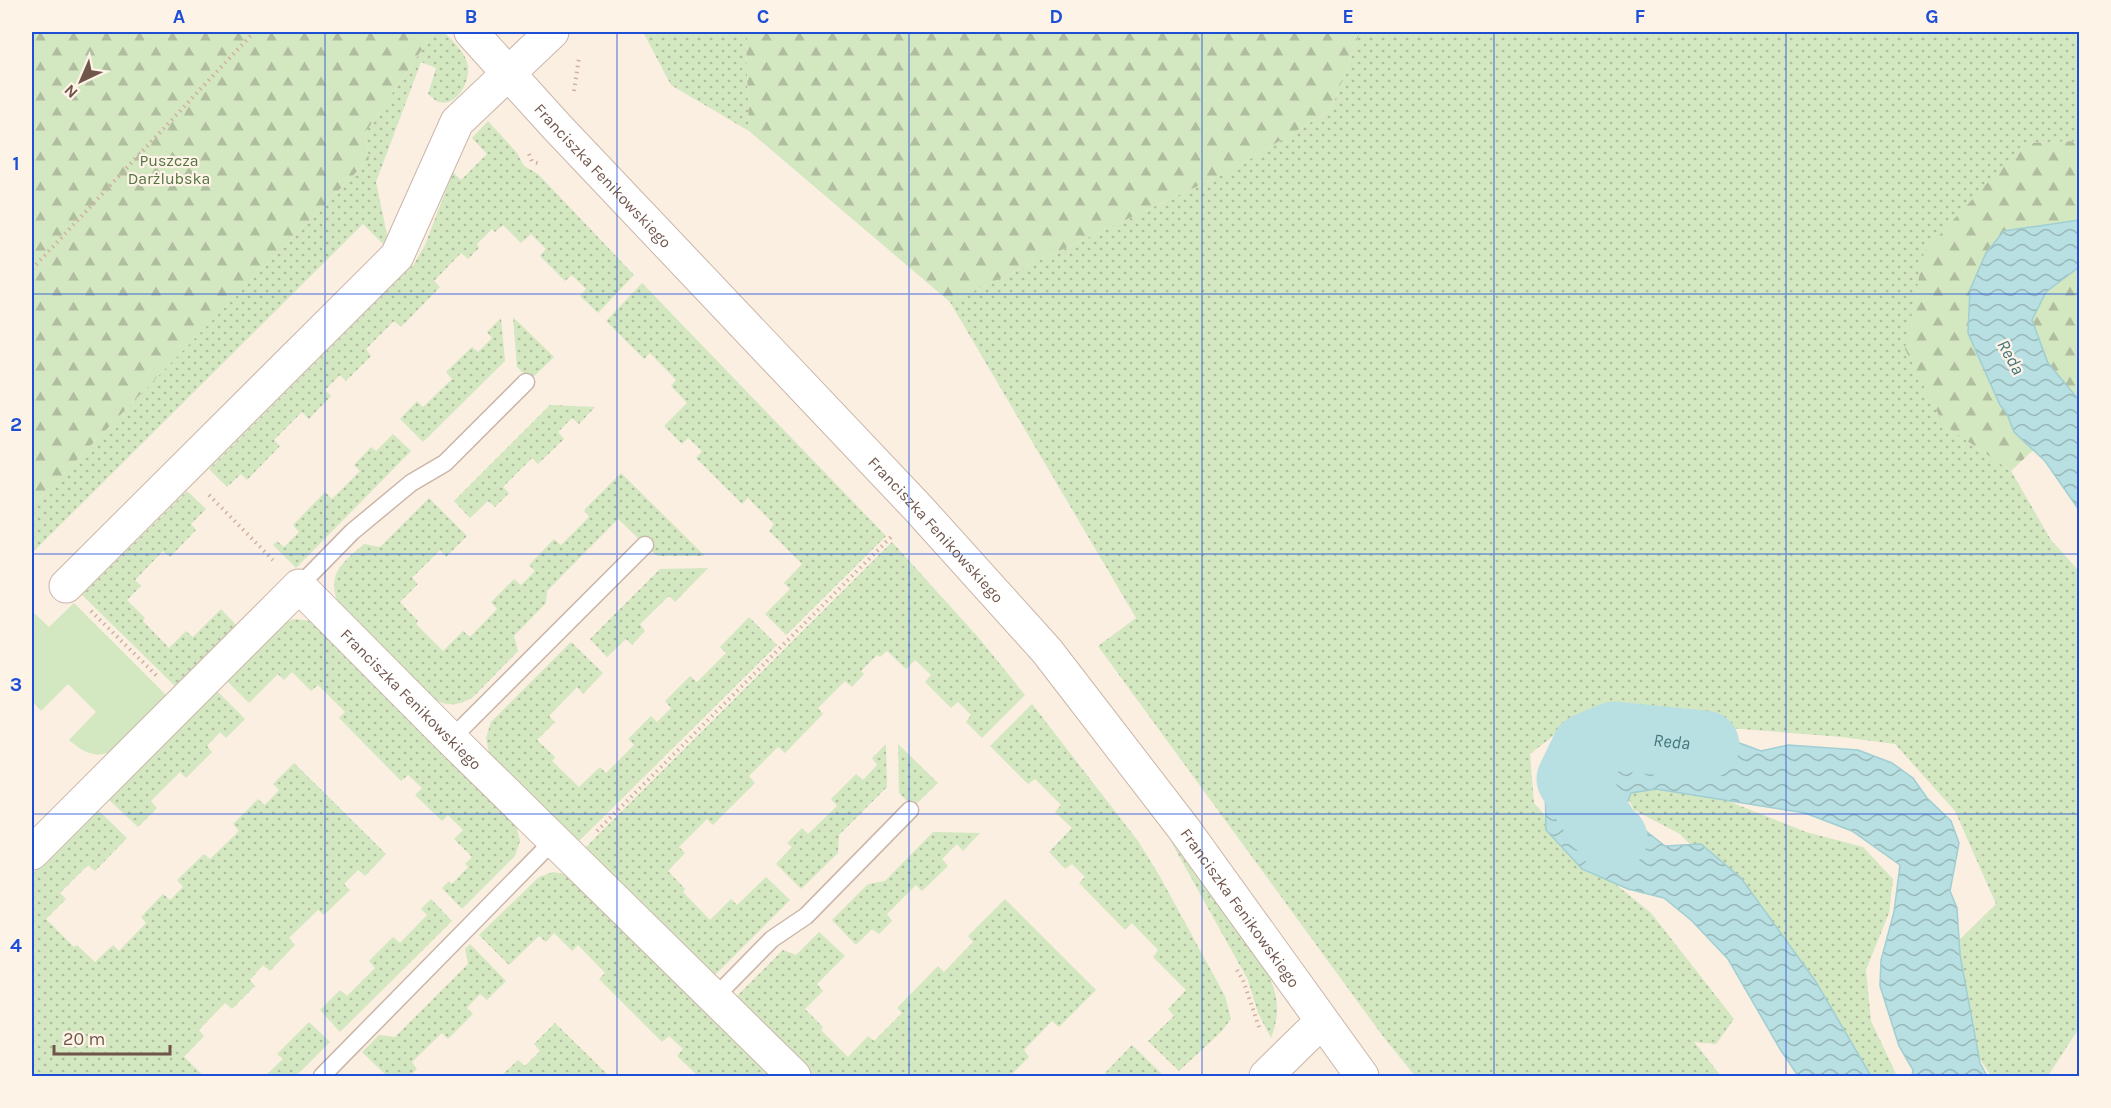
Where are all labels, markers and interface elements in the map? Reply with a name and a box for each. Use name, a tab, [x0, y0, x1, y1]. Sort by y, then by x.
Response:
text: A	[173, 5, 186, 28]
text: B	[465, 5, 477, 28]
text: C	[757, 5, 769, 28]
text: D	[1049, 5, 1063, 28]
text: E	[1342, 5, 1354, 28]
text: F	[1635, 5, 1646, 28]
text: G	[1925, 5, 1939, 28]
north arrow	[51, 51, 111, 111]
text: N	[60, 81, 82, 102]
street label: Franciszka Fenikowskiego	[530, 100, 675, 252]
park label: Puszcza Darżlubska	[128, 151, 210, 188]
text: 1	[12, 152, 20, 175]
water label: Reda	[1992, 335, 2030, 379]
text: 2	[10, 413, 22, 436]
street label: Franciszka Fenikowskiego	[864, 453, 1008, 607]
street label: Franciszka Fenikowskiego	[337, 625, 486, 774]
text: 3	[10, 673, 22, 696]
water label: Reda	[1652, 729, 1691, 754]
street label: Franciszka Fenikowskiego	[1176, 825, 1304, 991]
text: 4	[10, 934, 22, 957]
scale bar	[54, 1018, 170, 1056]
text: 20 m	[63, 1028, 105, 1050]

